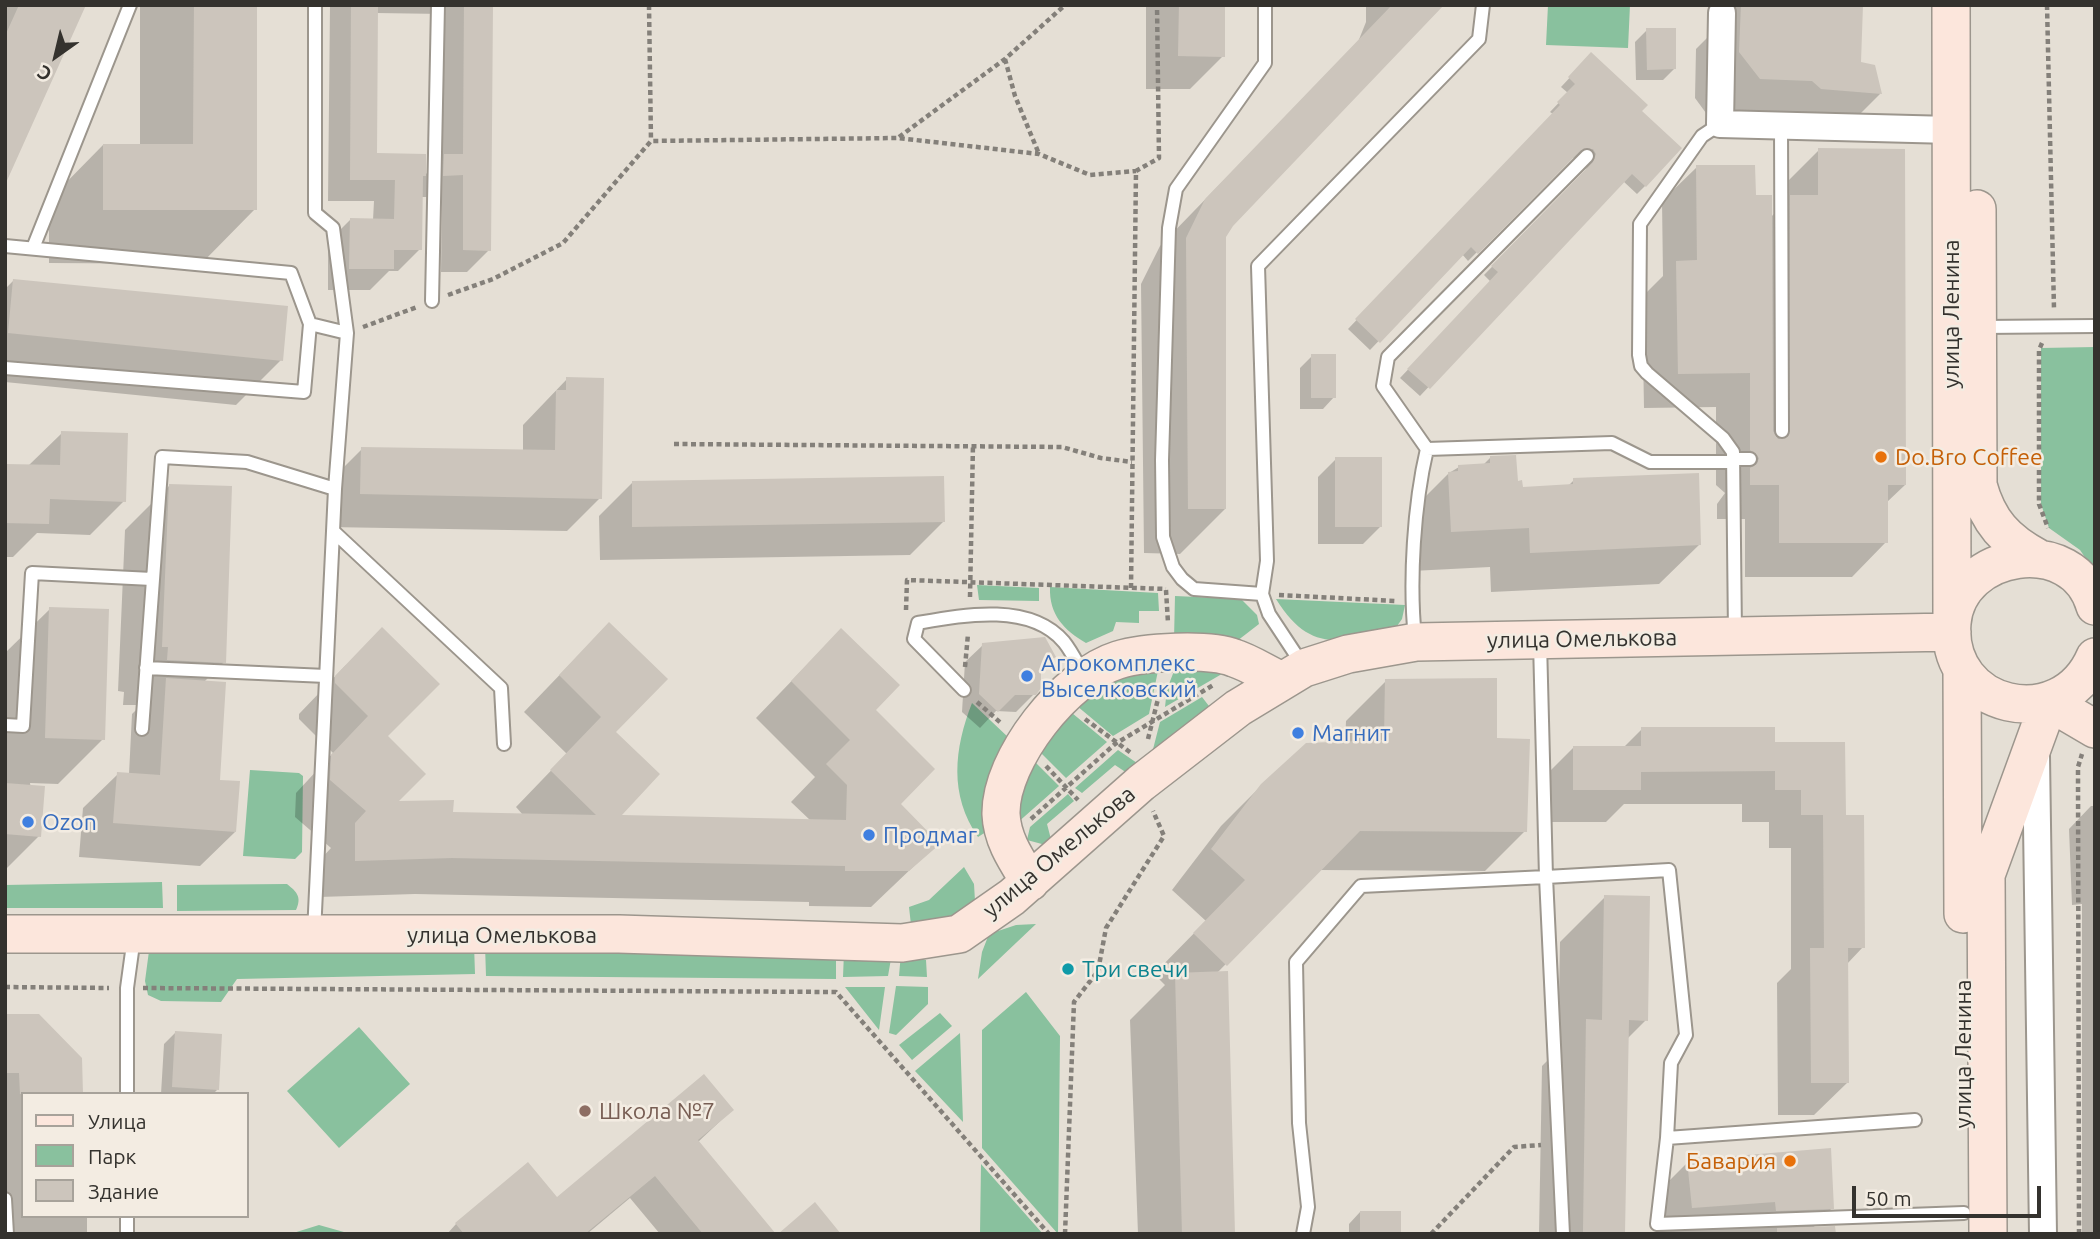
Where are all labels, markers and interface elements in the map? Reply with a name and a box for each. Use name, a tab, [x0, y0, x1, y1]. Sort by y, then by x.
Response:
north arrow	[21, 21, 91, 91]
text: С	[33, 61, 55, 86]
street label: улица Ленина	[1937, 239, 1965, 389]
place label: Do.Bro Coffee	[1895, 443, 2043, 471]
marker: Do.Bro Coffee	[1873, 449, 1889, 465]
street label: улица Омелькова	[1487, 624, 1677, 654]
place label: Агрокомплекс Выселковский	[1041, 649, 1197, 703]
marker: Агрокомплекс Выселковский	[1019, 668, 1035, 684]
place label: Магнит	[1312, 719, 1390, 747]
marker: Магнит	[1290, 725, 1306, 741]
street label: улица Омелькова	[977, 780, 1141, 924]
place label: Ozon	[42, 808, 97, 836]
marker: Ozon	[20, 814, 36, 830]
place label: Продмаг	[883, 821, 977, 849]
marker: Продмаг	[861, 827, 877, 843]
street label: улица Омелькова	[407, 921, 597, 949]
place label: Три свечи	[1082, 955, 1188, 983]
marker: Три свечи	[1060, 961, 1076, 977]
street label: улица Ленина	[1949, 979, 1977, 1129]
legend	[21, 1092, 248, 1218]
place label: Школа №7	[599, 1097, 715, 1125]
marker: Школа №7	[577, 1103, 593, 1119]
text: Улица	[88, 1109, 146, 1133]
text: Парк	[88, 1144, 136, 1168]
place label: Бавария	[1686, 1147, 1776, 1175]
marker: Бавария	[1782, 1153, 1798, 1169]
scale bar	[1855, 1172, 2044, 1216]
text: Здание	[88, 1179, 159, 1203]
text: 50 m	[1865, 1186, 1912, 1210]

